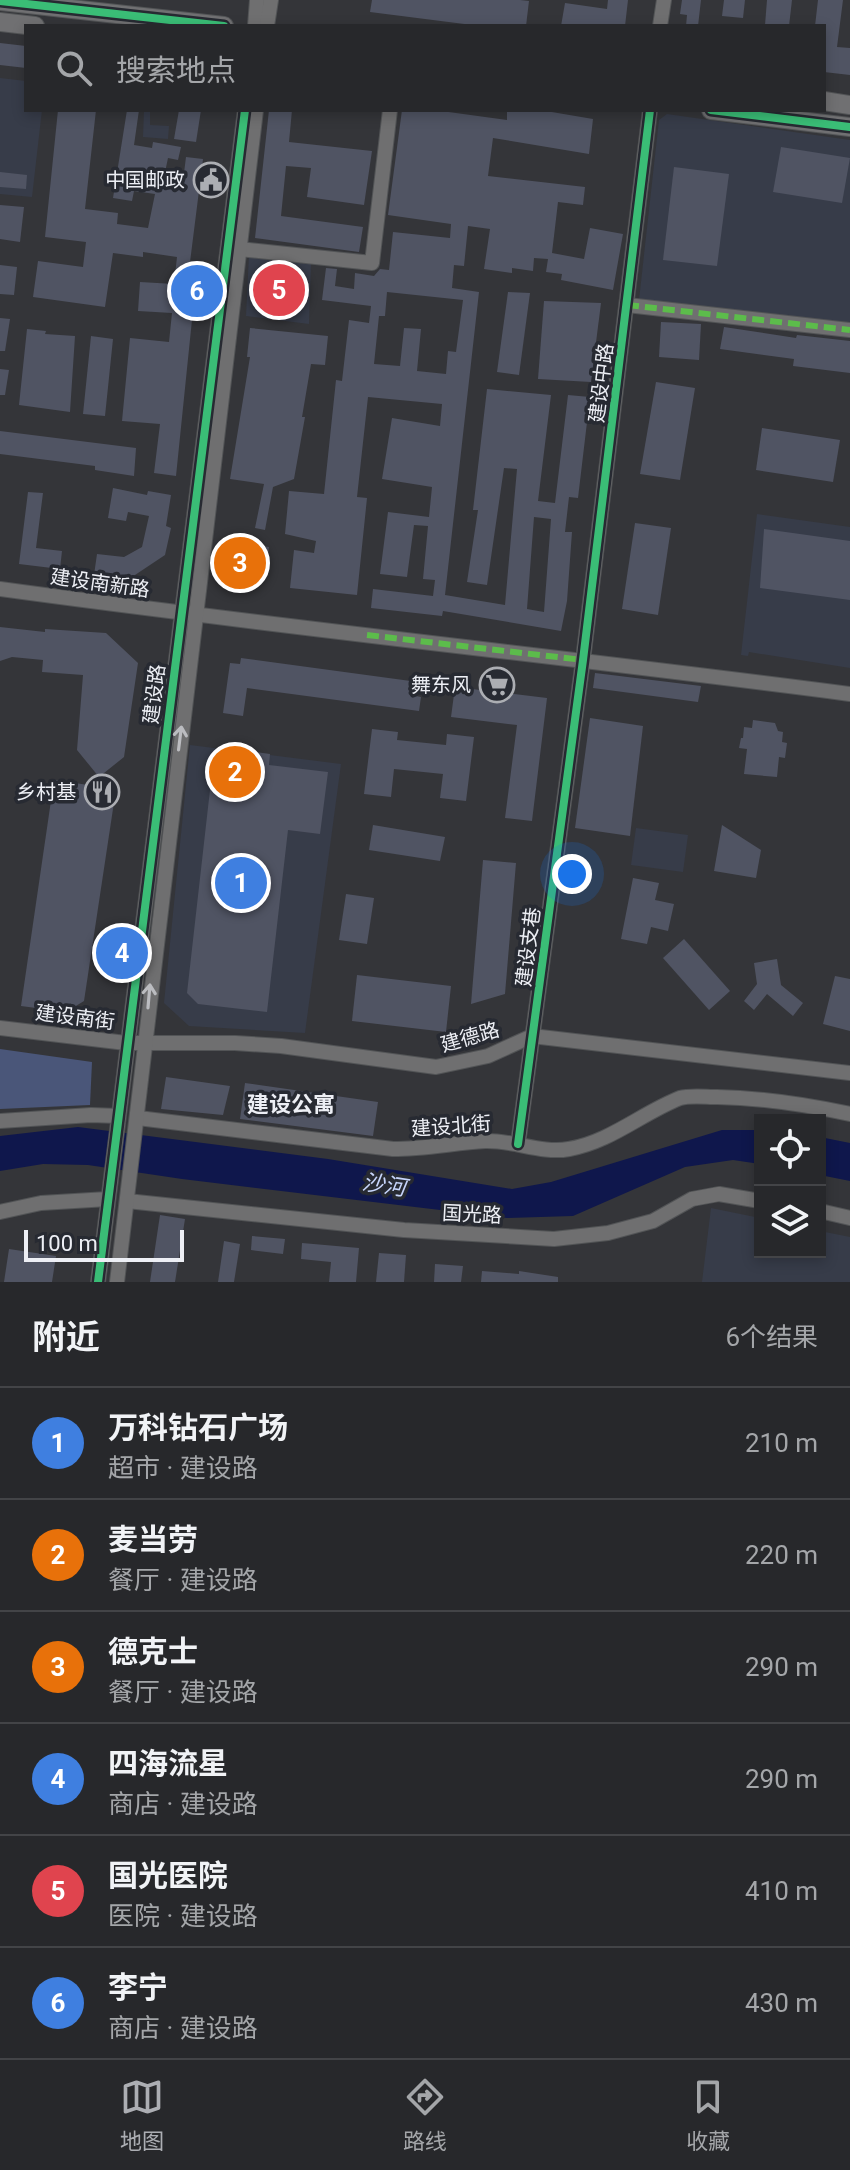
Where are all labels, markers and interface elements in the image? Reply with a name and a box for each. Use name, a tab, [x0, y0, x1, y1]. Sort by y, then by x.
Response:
search box	[24, 24, 826, 112]
icon: search	[52, 46, 96, 90]
text: 搜索地点	[116, 53, 236, 88]
public building icon: 中国邮政	[192, 161, 230, 199]
place label: 中国邮政	[105, 168, 185, 192]
pin: 5	[253, 260, 305, 320]
pin: 6	[171, 261, 223, 321]
street label: 建设中路	[584, 342, 618, 424]
pin: 3	[214, 533, 266, 593]
street label: 建设南新路	[49, 564, 151, 602]
street label: 建设路	[138, 663, 170, 725]
supermarket icon: 舞东风	[478, 666, 516, 704]
place label: 舞东风	[411, 673, 471, 697]
one-way arrow	[172, 725, 187, 752]
pin: 2	[209, 742, 261, 802]
restaurant icon: 乡村基	[83, 773, 121, 811]
place label: 乡村基	[16, 780, 76, 804]
pin: 1	[215, 853, 267, 913]
your location	[552, 854, 592, 894]
street label: 建设支巷	[511, 906, 545, 988]
pin: 4	[96, 923, 148, 983]
one-way arrow	[142, 983, 157, 1010]
street label: 建设南街	[34, 1000, 116, 1034]
street label: 建德路	[438, 1017, 502, 1057]
district label: 建设公寓	[247, 1092, 335, 1117]
street label: 建设北街	[410, 1111, 492, 1141]
map controls	[754, 1114, 826, 1258]
button: locate	[754, 1114, 826, 1186]
water label: 沙河	[360, 1170, 411, 1201]
button: layers	[754, 1186, 826, 1258]
street label: 国光路	[441, 1200, 503, 1228]
scale bar	[24, 1226, 184, 1262]
text: 100 m	[36, 1231, 98, 1256]
text: 附近	[32, 1317, 100, 1357]
text: 6个结果	[725, 1322, 818, 1352]
text: 万科钻石广场	[108, 1410, 288, 1445]
text: 1	[51, 1428, 65, 1458]
text: 210 m	[745, 1428, 818, 1458]
text: 超市 · 建设路	[108, 1453, 258, 1483]
text: 麦当劳	[108, 1522, 198, 1557]
text: 2	[51, 1540, 65, 1570]
text: 220 m	[745, 1540, 818, 1570]
text: 餐厅 · 建设路	[108, 1565, 258, 1595]
text: 德克士	[108, 1634, 198, 1669]
text: 3	[51, 1652, 65, 1682]
text: 290 m	[745, 1652, 818, 1682]
text: 餐厅 · 建设路	[108, 1677, 258, 1707]
text: 四海流星	[108, 1746, 228, 1781]
text: 4	[51, 1764, 65, 1794]
text: 290 m	[745, 1764, 818, 1794]
text: 商店 · 建设路	[108, 1789, 258, 1819]
text: 国光医院	[108, 1858, 228, 1893]
text: 5	[51, 1876, 65, 1906]
text: 410 m	[745, 1876, 818, 1906]
text: 医院 · 建设路	[108, 1901, 258, 1931]
text: 李宁	[108, 1970, 168, 2005]
text: 6	[51, 1988, 65, 2018]
text: 430 m	[745, 1988, 818, 2018]
text: 商店 · 建设路	[108, 2013, 258, 2043]
tab: 地图	[120, 2075, 164, 2155]
tab: 路线	[403, 2075, 447, 2155]
tab: 收藏	[686, 2075, 730, 2155]

